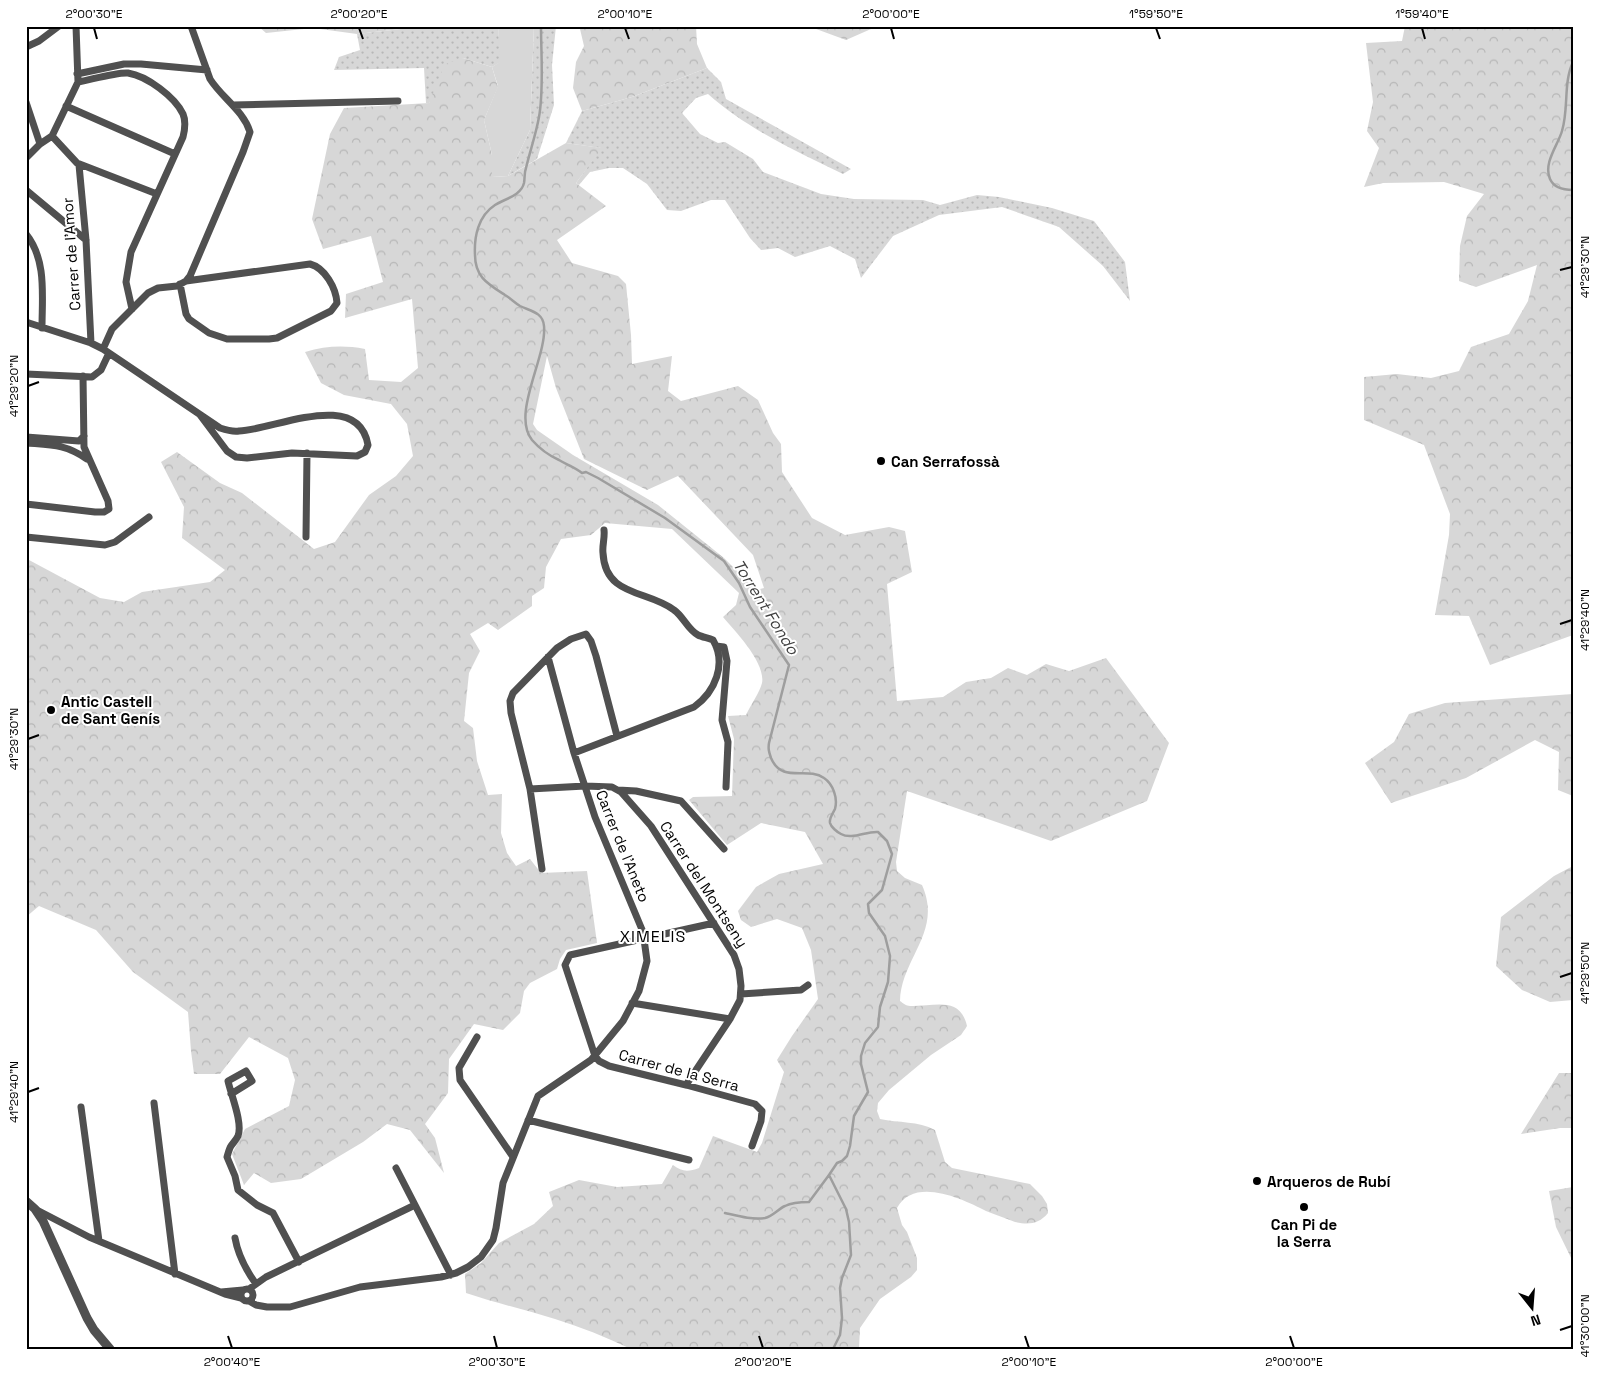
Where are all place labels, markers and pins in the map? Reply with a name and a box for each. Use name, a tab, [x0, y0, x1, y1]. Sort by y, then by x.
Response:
place label: Can Serrafossà	[891, 452, 1000, 471]
marker: Can Serrafossà	[875, 455, 887, 467]
place label: Antic Castell de Sant Genís	[61, 692, 160, 728]
marker: Antic Castell de Sant Genís	[45, 704, 57, 716]
place label: Arqueros de Rubí	[1267, 1172, 1391, 1191]
marker: Arqueros de Rubí	[1251, 1175, 1263, 1187]
marker: Can Pi de la Serra	[1298, 1201, 1310, 1213]
place label: Can Pi de la Serra	[1271, 1215, 1338, 1251]

